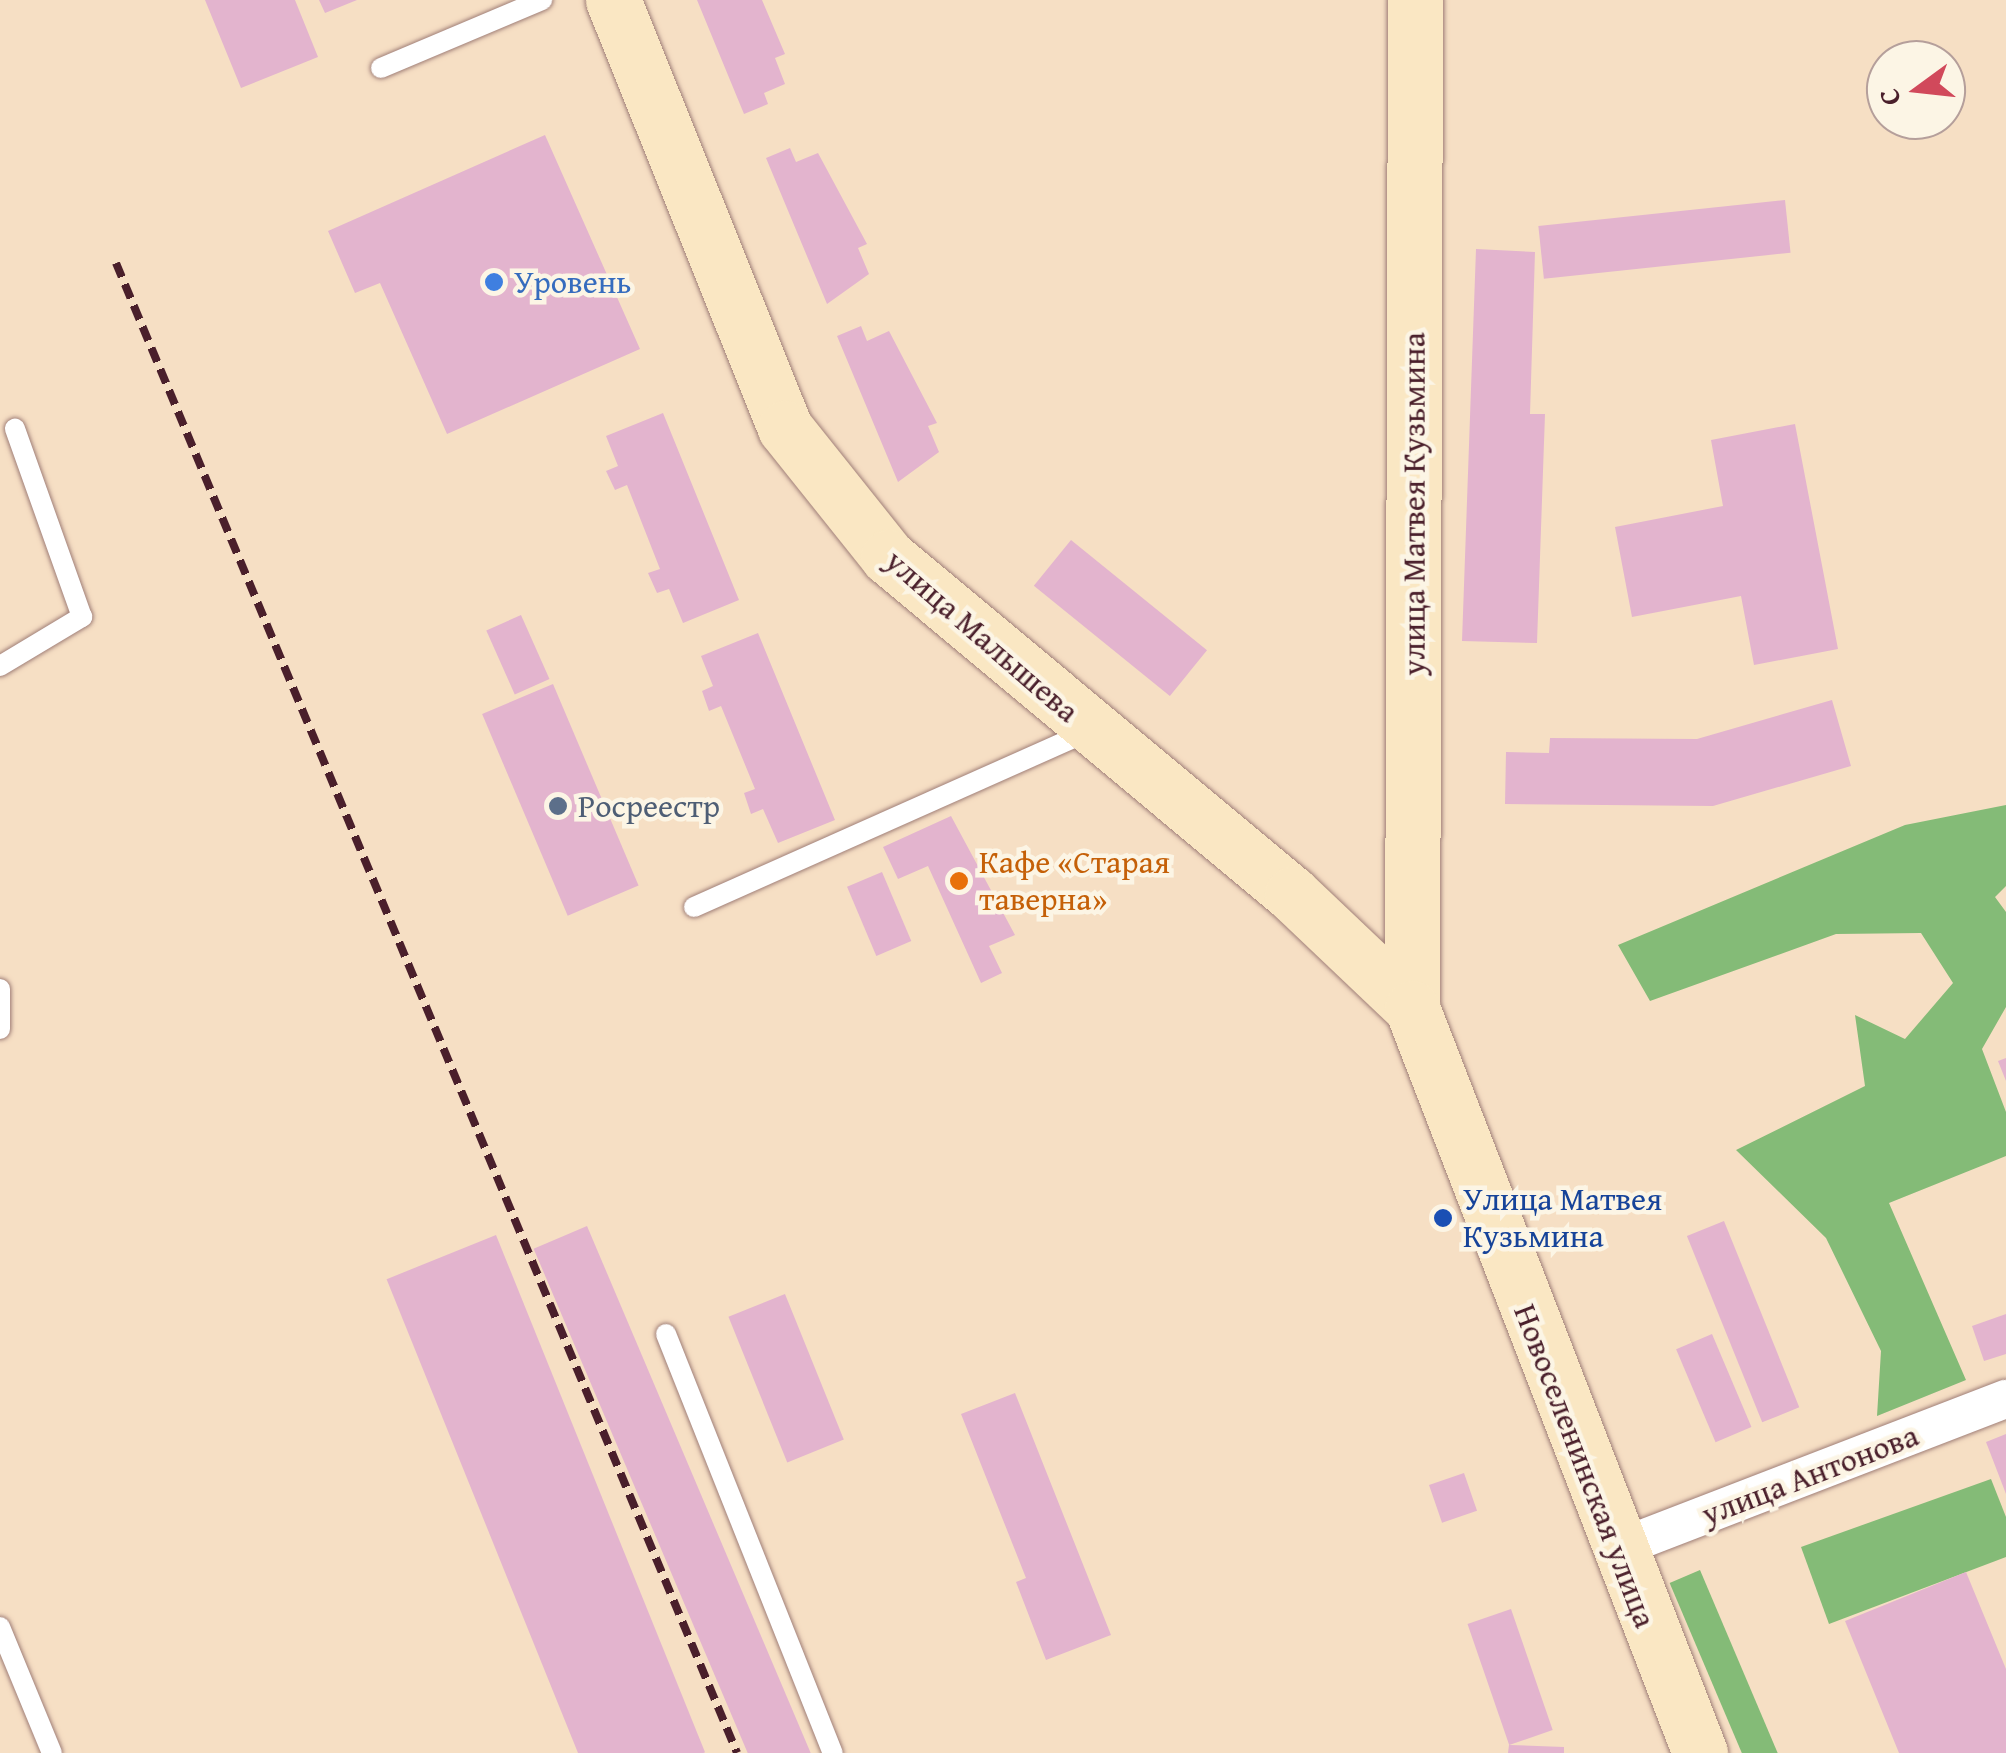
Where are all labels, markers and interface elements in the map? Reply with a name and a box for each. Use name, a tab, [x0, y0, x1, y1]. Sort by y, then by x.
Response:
north arrow	[1866, 40, 1966, 140]
text: С	[1867, 84, 1910, 110]
place label: Уровень	[514, 263, 631, 301]
marker: Уровень	[483, 271, 505, 293]
street label: улица Матвея Кузьмина	[1395, 332, 1433, 676]
street label: улица Малышева	[877, 542, 1087, 730]
place label: Росреестр	[578, 787, 720, 825]
marker: Росреестр	[547, 795, 569, 817]
place label: Кафе «Старая таверна»	[979, 844, 1170, 919]
marker: Кафе «Старая таверна»	[948, 870, 970, 892]
place label: Улица Матвея Кузьмина	[1463, 1181, 1662, 1256]
marker: Улица Матвея Кузьмина	[1432, 1207, 1454, 1229]
street label: Новоселенинская улица	[1506, 1299, 1664, 1633]
street label: улица Антонова	[1696, 1416, 1924, 1534]

